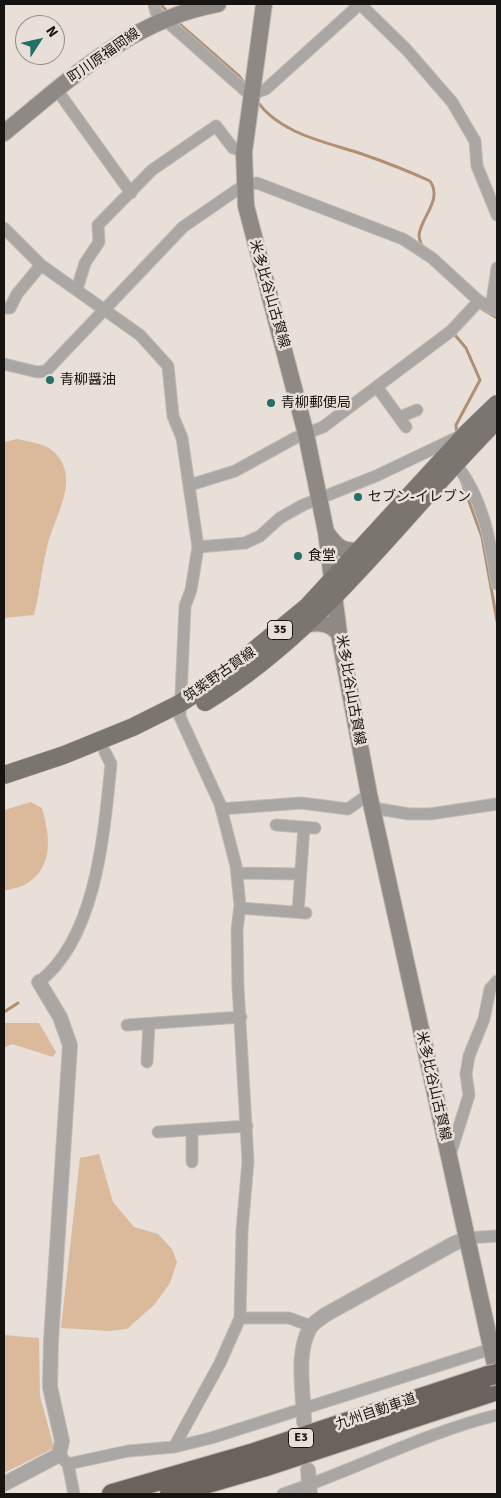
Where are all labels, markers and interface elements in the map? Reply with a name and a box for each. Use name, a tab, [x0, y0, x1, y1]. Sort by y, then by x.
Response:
north arrow	[15, 15, 65, 65]
text: N	[42, 23, 62, 41]
street label: 町川原福岡線	[65, 25, 143, 87]
street label: 米多比谷山古賀線	[245, 238, 293, 350]
place label: 青柳醤油	[60, 372, 116, 388]
marker: 青柳醤油	[44, 374, 56, 386]
place label: 青柳郵便局	[281, 395, 351, 411]
marker: 青柳郵便局	[265, 397, 277, 409]
place label: セブン-イレブン	[368, 489, 471, 505]
marker: セブン-イレブン	[352, 491, 364, 503]
place label: 食堂	[308, 548, 336, 564]
marker: 食堂	[292, 550, 304, 562]
road number: 35	[268, 620, 292, 640]
street label: 米多比谷山古賀線	[332, 633, 368, 747]
street label: 筑紫野古賀線	[181, 644, 259, 706]
street label: 米多比谷山古賀線	[412, 1030, 454, 1142]
street label: 九州自動車道	[334, 1390, 418, 1434]
road number: E3	[288, 1429, 314, 1448]

